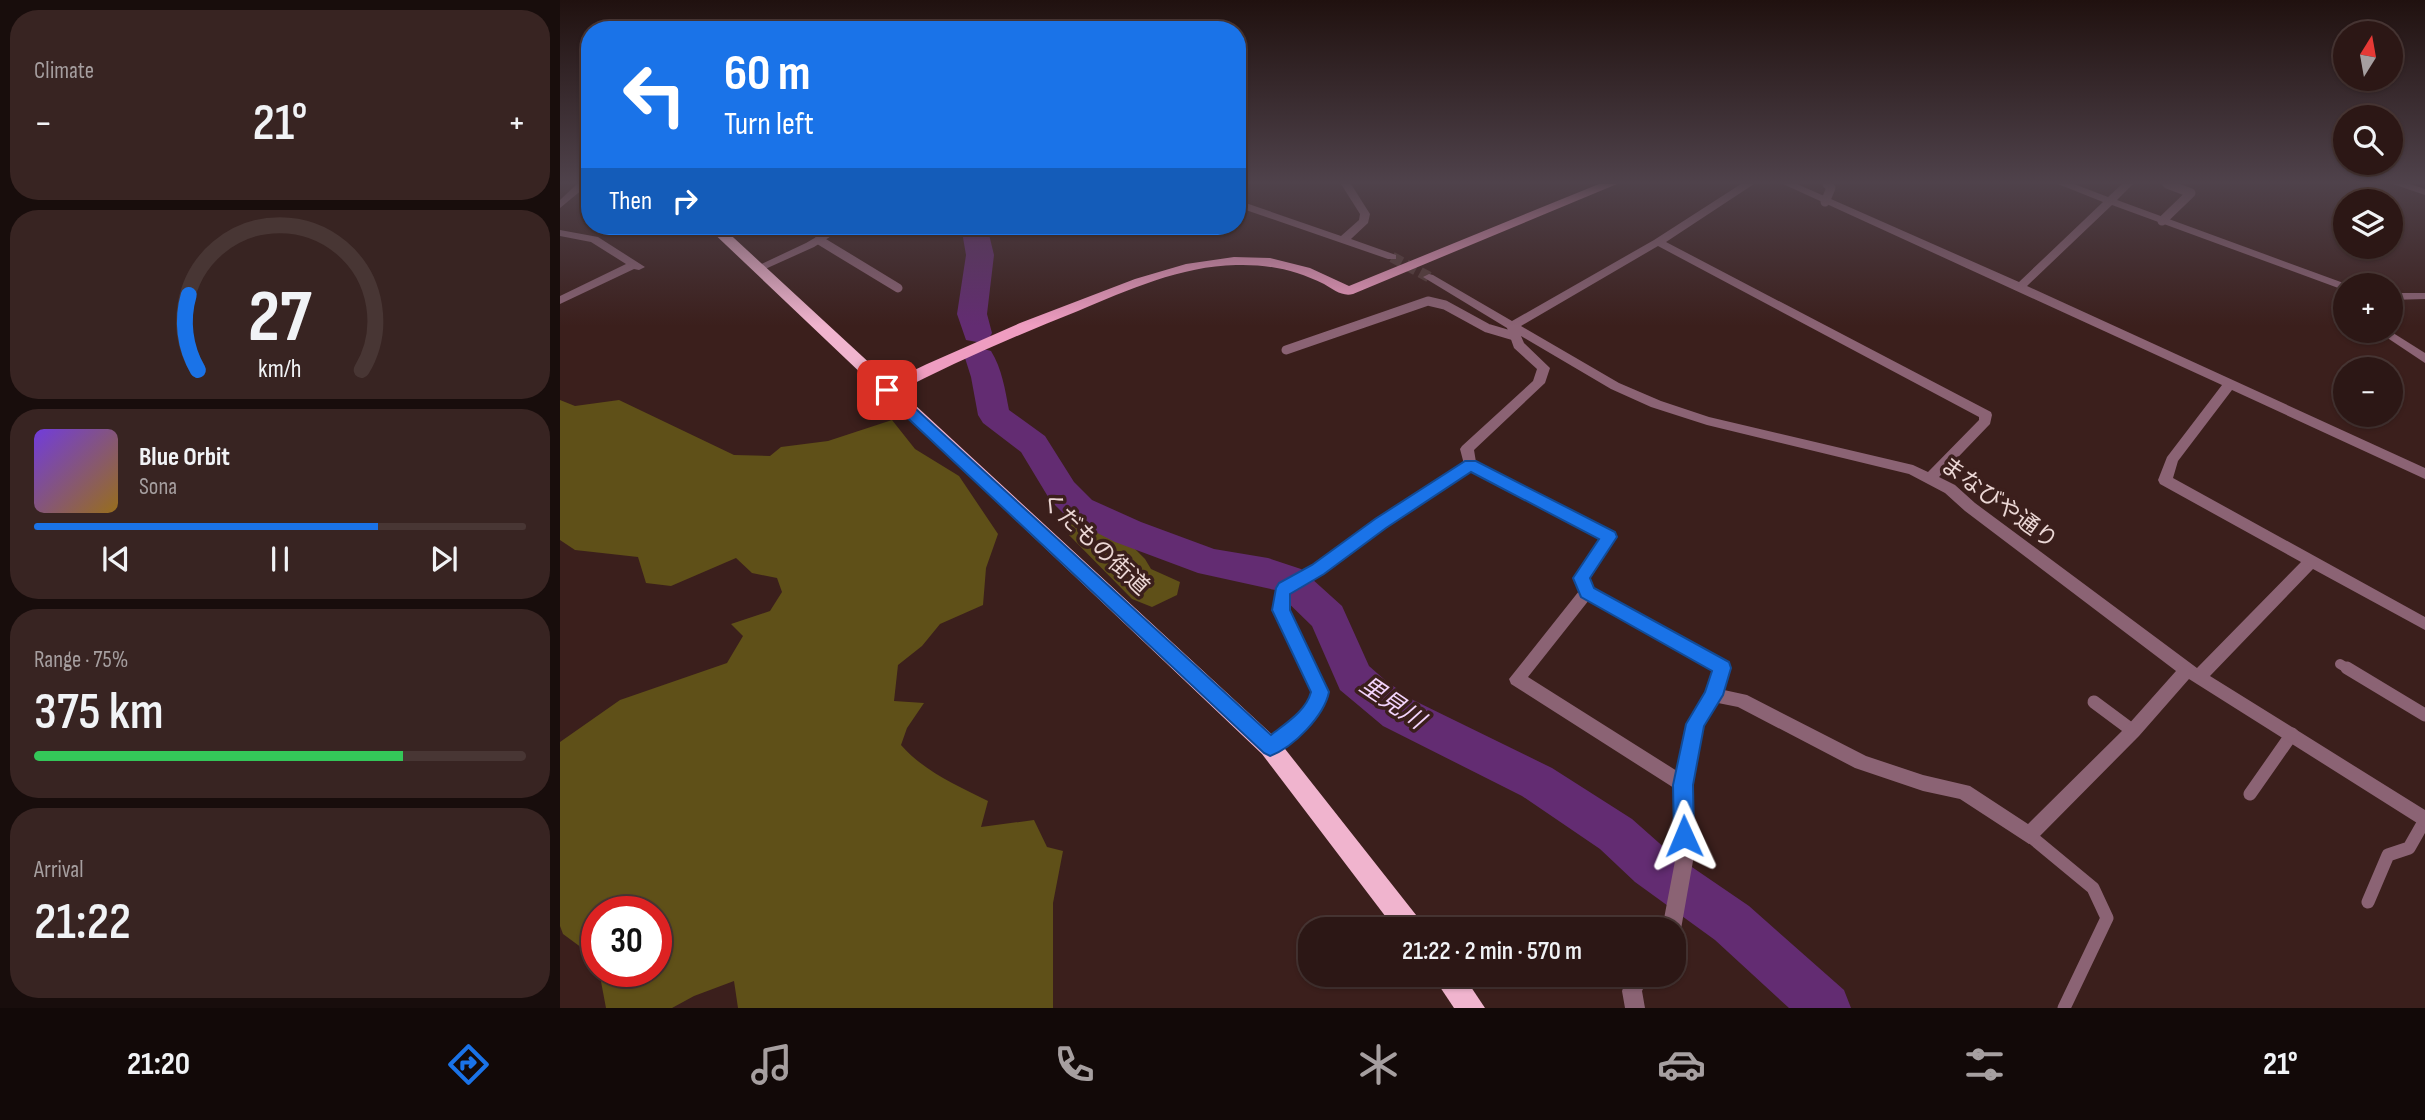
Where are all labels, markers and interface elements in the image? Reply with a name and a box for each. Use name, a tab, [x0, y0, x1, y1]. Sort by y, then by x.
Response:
north arrow	[2333, 21, 2403, 91]
map controls	[2333, 21, 2403, 427]
text: 60 m	[724, 45, 811, 104]
icon: left	[609, 49, 700, 140]
text: Climate	[34, 57, 94, 85]
text: 21°	[253, 92, 307, 155]
text: −	[34, 101, 53, 146]
text: +	[507, 101, 526, 146]
text: Turn left	[724, 105, 814, 144]
button: search	[2333, 105, 2403, 175]
icon: right	[666, 182, 704, 220]
text: Then	[609, 186, 652, 217]
button: layers	[2333, 189, 2403, 259]
button: +	[2333, 273, 2403, 343]
text: 27	[248, 275, 312, 363]
text: km/h	[258, 354, 302, 385]
button: −	[2333, 357, 2403, 427]
pin	[857, 360, 917, 420]
icon: arrive	[868, 371, 906, 409]
text: Blue Orbit	[139, 442, 230, 473]
street label: まなびや通り	[1935, 451, 2063, 555]
text: Sona	[139, 473, 177, 501]
street label: くだもの街道	[1035, 487, 1155, 601]
icon: previous	[97, 540, 135, 578]
icon: pause	[261, 540, 299, 578]
icon: next	[425, 540, 463, 578]
text: Range · 75%	[34, 646, 128, 674]
water label: 里見川	[1354, 671, 1432, 737]
text: 375 km	[34, 681, 164, 744]
position arrow	[1647, 799, 1721, 873]
text: Arrival	[34, 856, 83, 884]
text: 21:22	[34, 891, 131, 954]
speed limit sign: 30	[581, 896, 672, 987]
text: 21:22 · 2 min · 570 m	[1402, 936, 1582, 967]
icon: directions	[444, 1040, 493, 1089]
icon: music	[747, 1040, 796, 1089]
icon: phone	[1050, 1040, 1099, 1089]
icon: climate	[1354, 1040, 1403, 1089]
icon: car	[1657, 1040, 1706, 1089]
icon: filters	[1960, 1040, 2009, 1089]
text: 21:20	[127, 1045, 190, 1084]
text: 21°	[2263, 1045, 2298, 1084]

